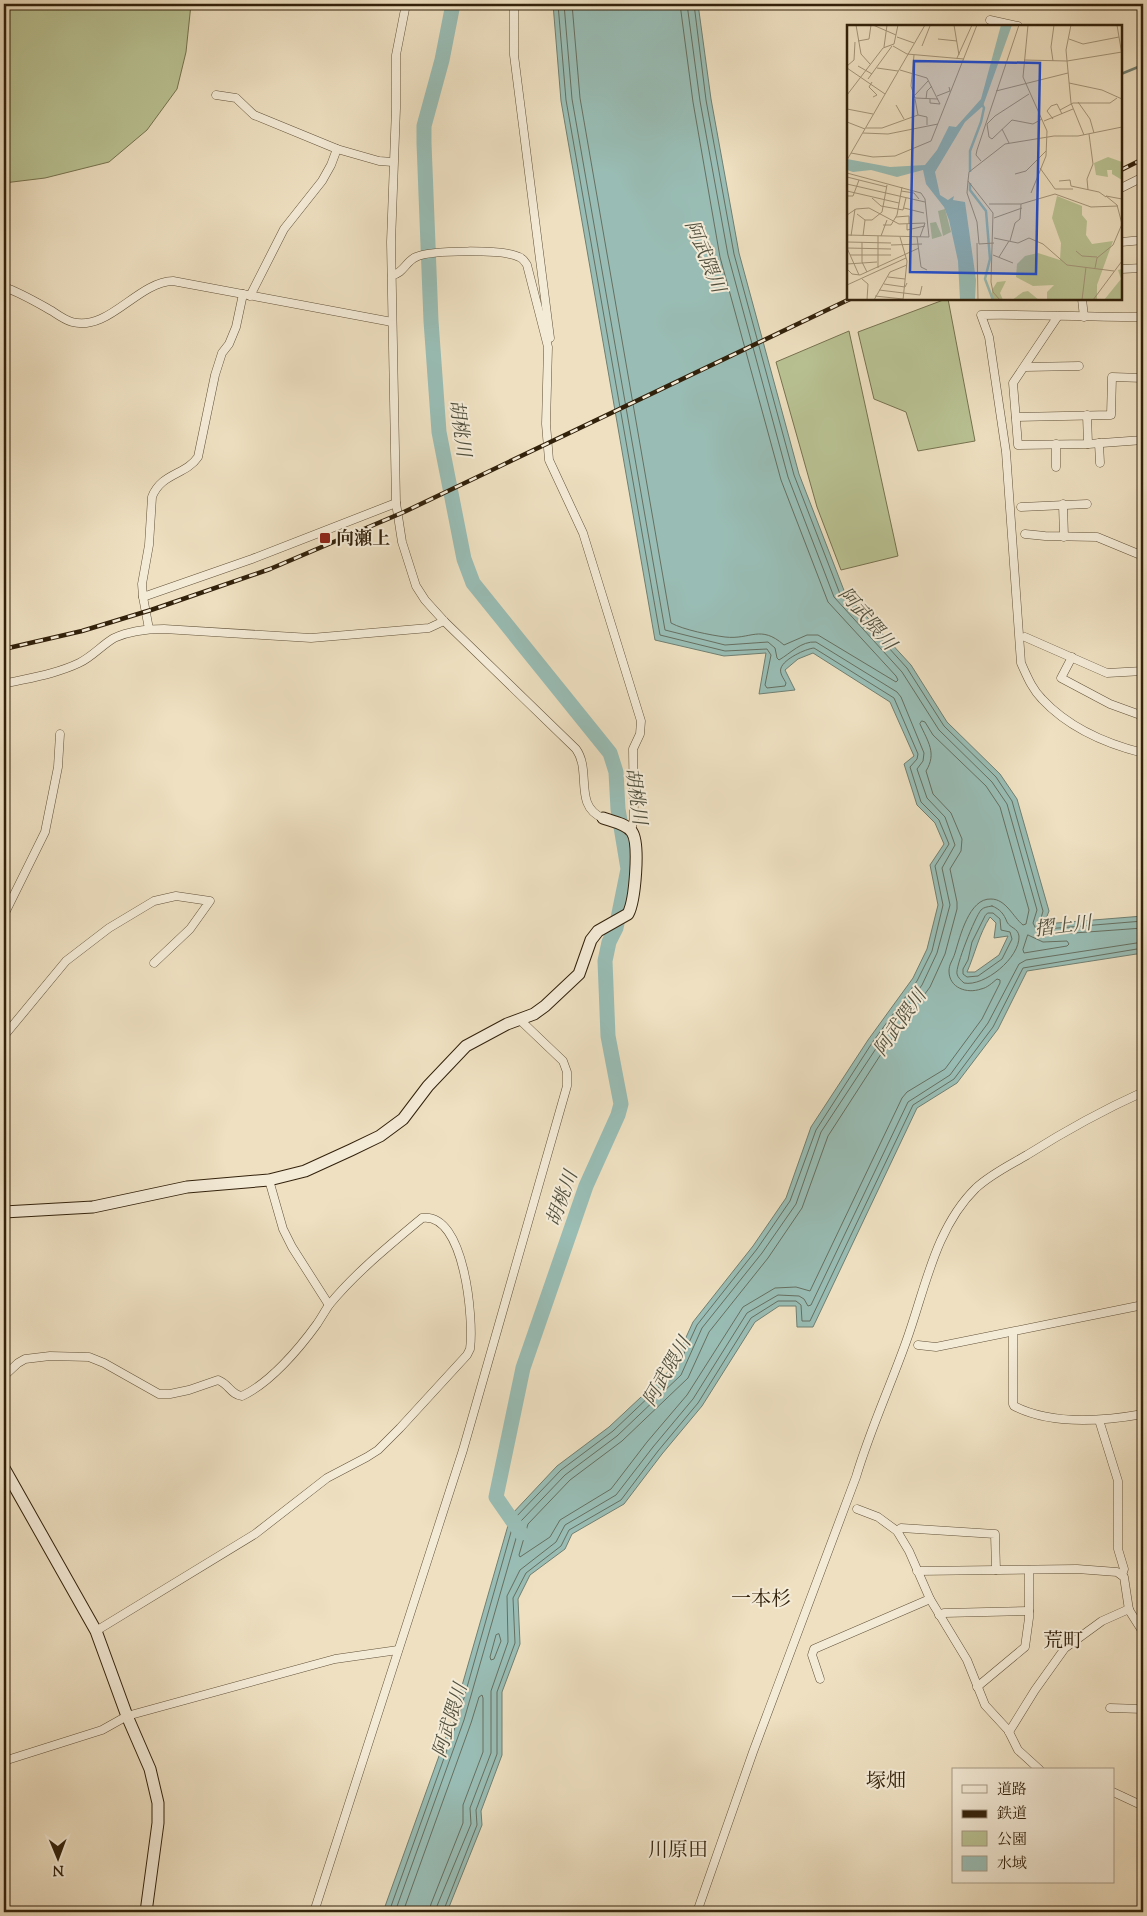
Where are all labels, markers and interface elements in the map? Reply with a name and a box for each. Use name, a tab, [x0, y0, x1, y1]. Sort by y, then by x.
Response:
inset map	[847, 25, 1122, 300]
water label: 阿武隈川	[677, 217, 731, 299]
water label: 胡桃川	[441, 398, 476, 460]
place label: 向瀬上	[336, 527, 390, 553]
marker: 向瀬上	[318, 531, 332, 545]
water label: 阿武隈川	[831, 582, 903, 659]
water label: 胡桃川	[617, 766, 652, 828]
water label: 摺上川	[1033, 910, 1095, 944]
water label: 阿武隈川	[868, 983, 935, 1062]
water label: 胡桃川	[541, 1166, 586, 1230]
water label: 阿武隈川	[637, 1331, 700, 1412]
district label: 一本杉	[731, 1586, 791, 1615]
district label: 荒町	[1043, 1628, 1083, 1657]
water label: 阿武隈川	[427, 1679, 476, 1761]
district label: 塚畑	[866, 1768, 906, 1797]
legend	[952, 1768, 1114, 1884]
text: 道路	[997, 1780, 1027, 1801]
text: 鉄道	[997, 1804, 1027, 1825]
text: 公園	[997, 1830, 1027, 1851]
north arrow	[32, 1834, 82, 1884]
district label: 川原田	[648, 1837, 708, 1866]
text: 水域	[997, 1854, 1027, 1875]
text: N	[52, 1859, 64, 1879]

